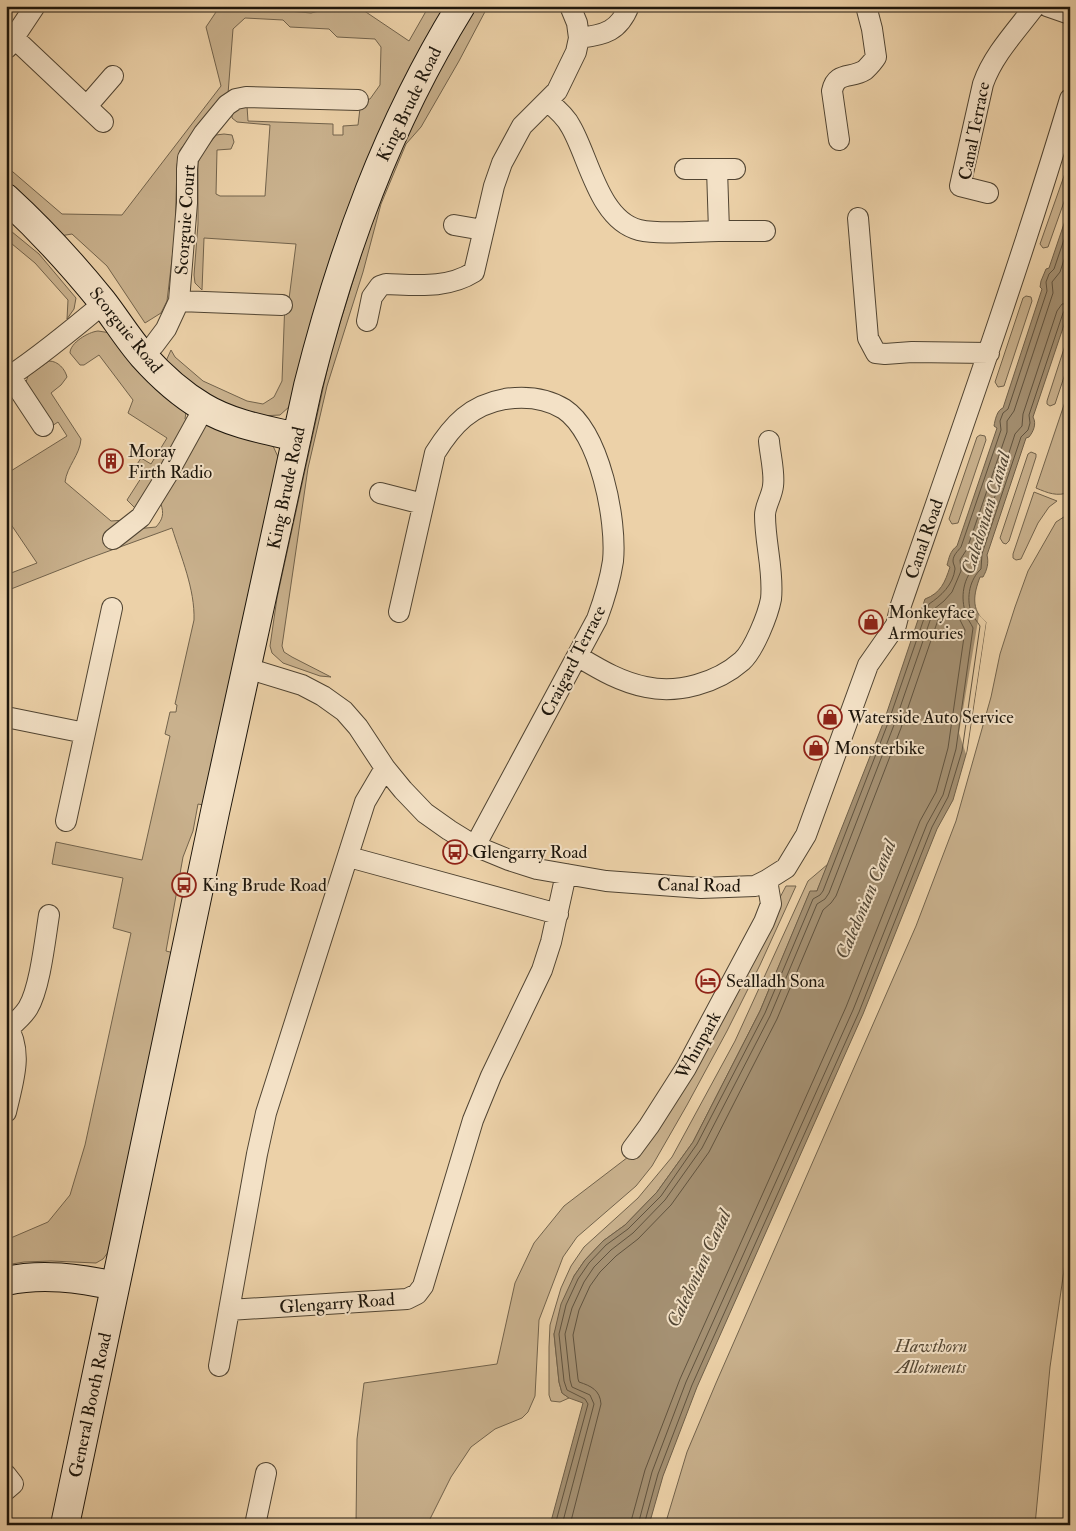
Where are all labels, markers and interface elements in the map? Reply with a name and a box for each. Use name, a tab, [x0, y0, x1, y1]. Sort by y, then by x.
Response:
street label: King Brude Road	[372, 43, 447, 165]
street label: Canal Terrace	[954, 79, 995, 182]
street label: Scorguie Court	[170, 164, 201, 276]
street label: Scorguie Road	[84, 282, 168, 378]
street label: King Brude Road	[262, 425, 311, 552]
place label: Moray Firth Radio	[128, 440, 213, 484]
building icon: Moray Firth Radio	[98, 448, 124, 474]
water label: Caledonian Canal	[956, 448, 1016, 578]
street label: Canal Road	[900, 496, 949, 582]
street label: Craigard Terrace	[536, 601, 612, 721]
place label: Monkeyface Armouries	[887, 601, 975, 645]
shop icon: Monkeyface Armouries	[858, 609, 884, 635]
shop icon: Waterside Auto Service	[817, 704, 843, 730]
place label: Waterside Auto Service	[847, 706, 1014, 729]
shop icon: Monsterbike	[803, 735, 829, 761]
place label: Monsterbike	[834, 737, 925, 760]
water label: Caledonian Canal	[830, 835, 902, 963]
bus stop icon: Glengarry Road	[442, 839, 468, 865]
place label: Glengarry Road	[472, 841, 588, 864]
bus stop icon: King Brude Road	[171, 872, 197, 898]
street label: Canal Road	[657, 873, 741, 898]
place label: King Brude Road	[202, 874, 327, 897]
hotel icon: Sealladh Sona	[695, 968, 721, 994]
place label: Sealladh Sona	[726, 970, 826, 993]
street label: Whinpark	[670, 1007, 727, 1084]
water label: Caledonian Canal	[661, 1204, 737, 1331]
street label: Glengarry Road	[279, 1288, 396, 1319]
street label: General Booth Road	[64, 1330, 117, 1480]
park label: Hawthorn Allotments	[894, 1335, 967, 1379]

